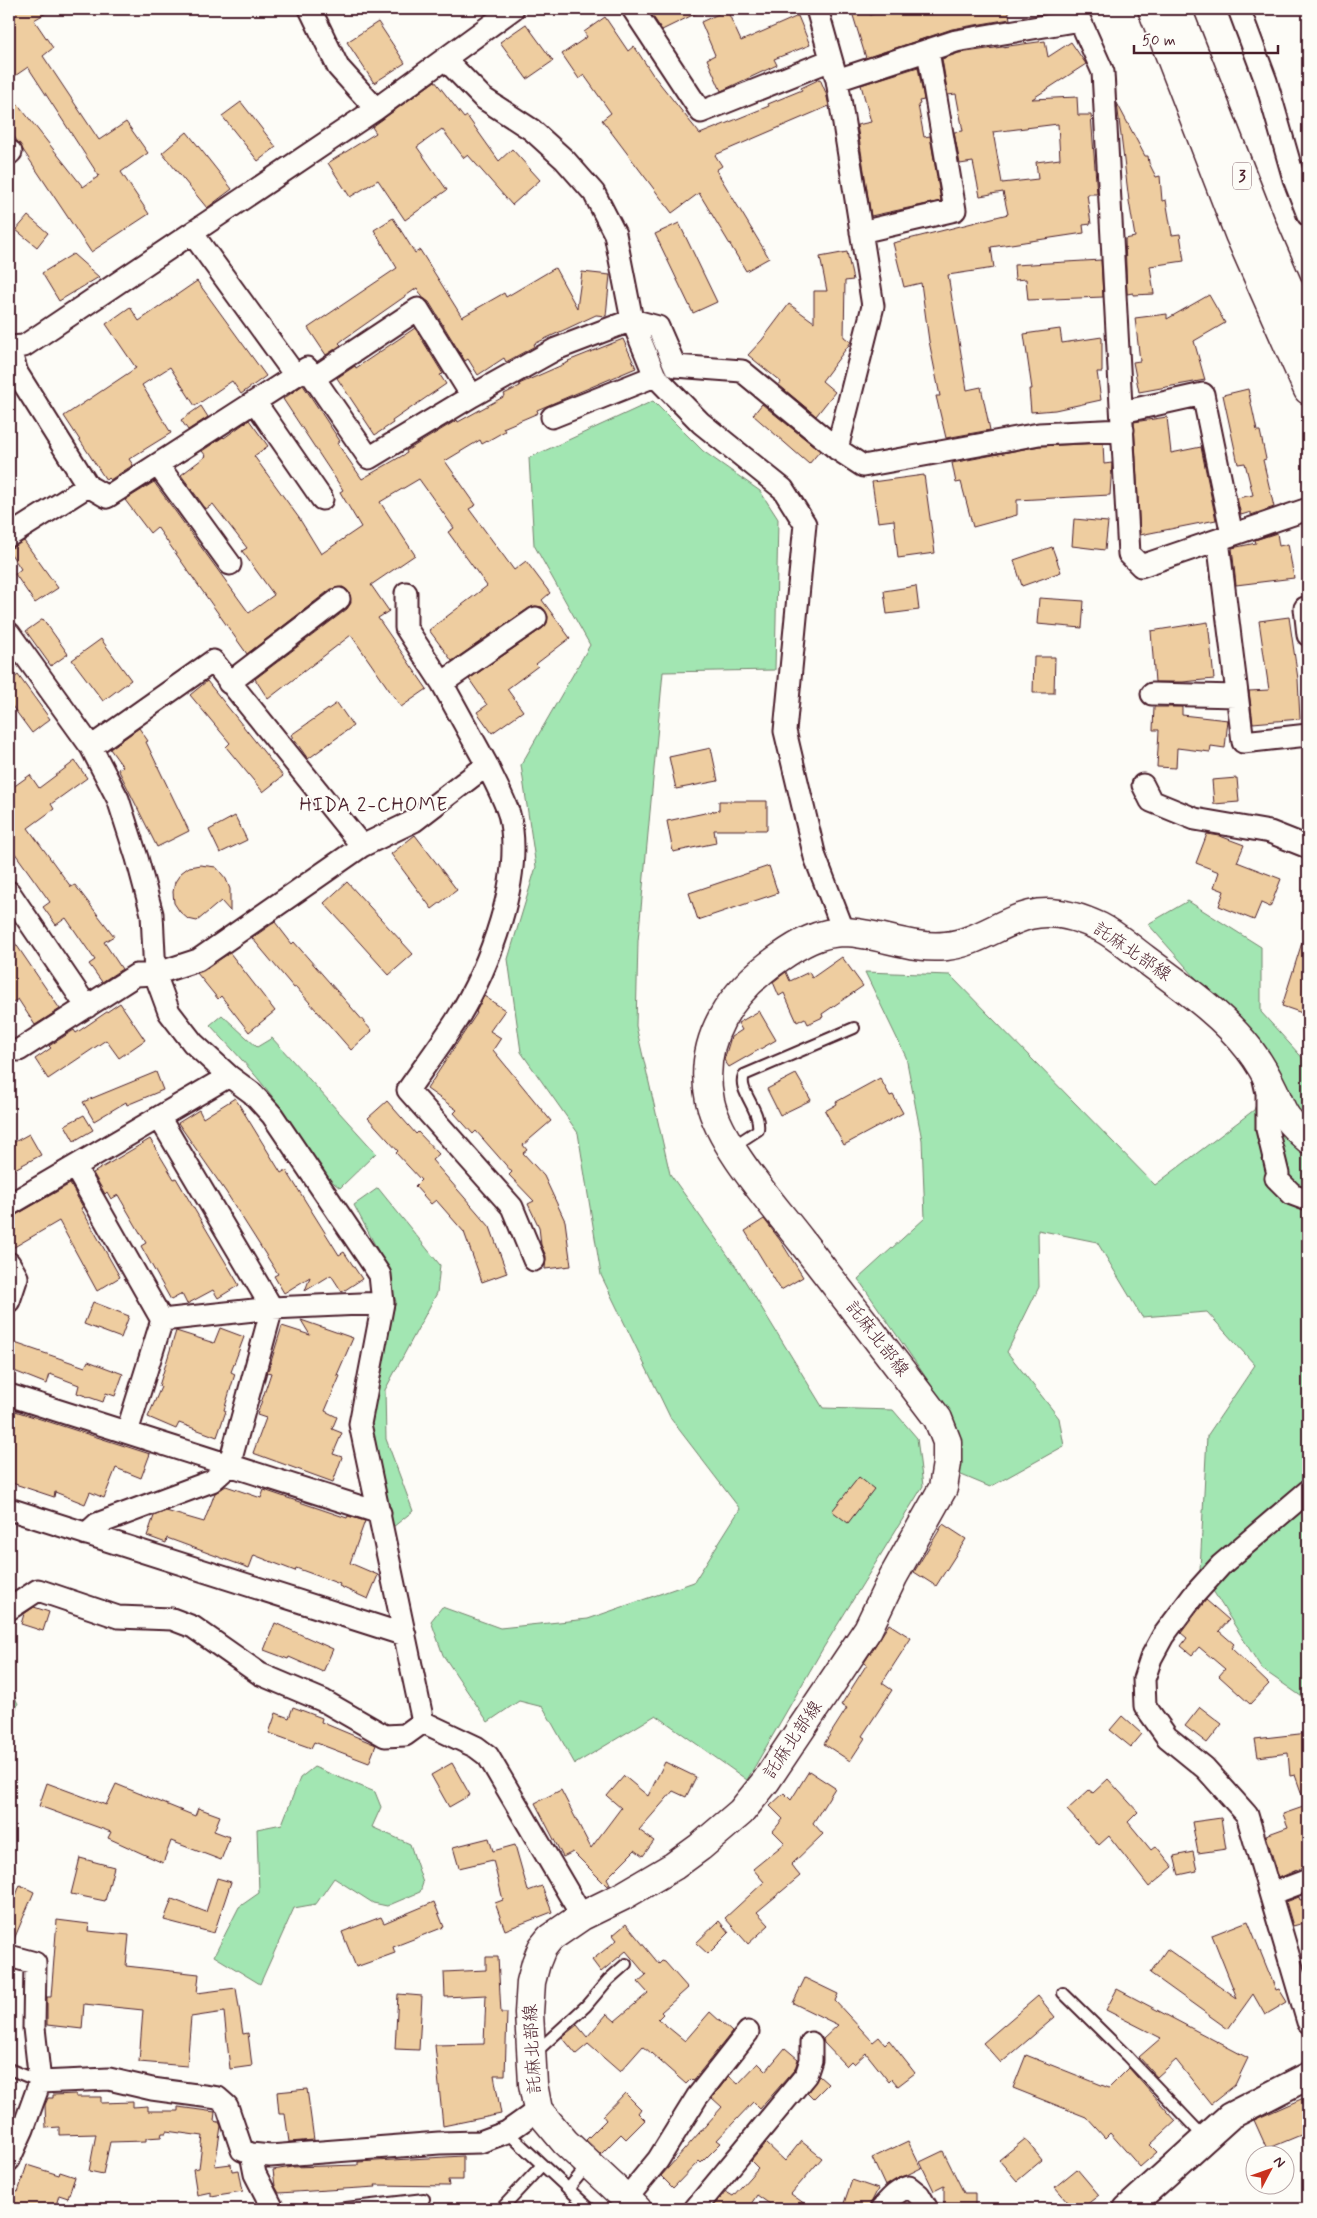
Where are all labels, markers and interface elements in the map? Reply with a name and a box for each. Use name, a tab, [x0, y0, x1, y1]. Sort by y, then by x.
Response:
scale bar	[1134, 22, 1278, 54]
text: 50 m	[1142, 31, 1176, 51]
road number: 3	[1233, 162, 1251, 190]
district label: HIDA 2-CHOME	[300, 793, 448, 818]
street label: 託麻北部線	[1088, 917, 1176, 987]
street label: 託麻北部線	[840, 1296, 914, 1382]
street label: 託麻北部線	[758, 1696, 828, 1784]
street label: 託麻北部線	[519, 2003, 547, 2095]
north arrow	[1244, 2146, 1294, 2196]
text: N	[1269, 2153, 1289, 2172]

